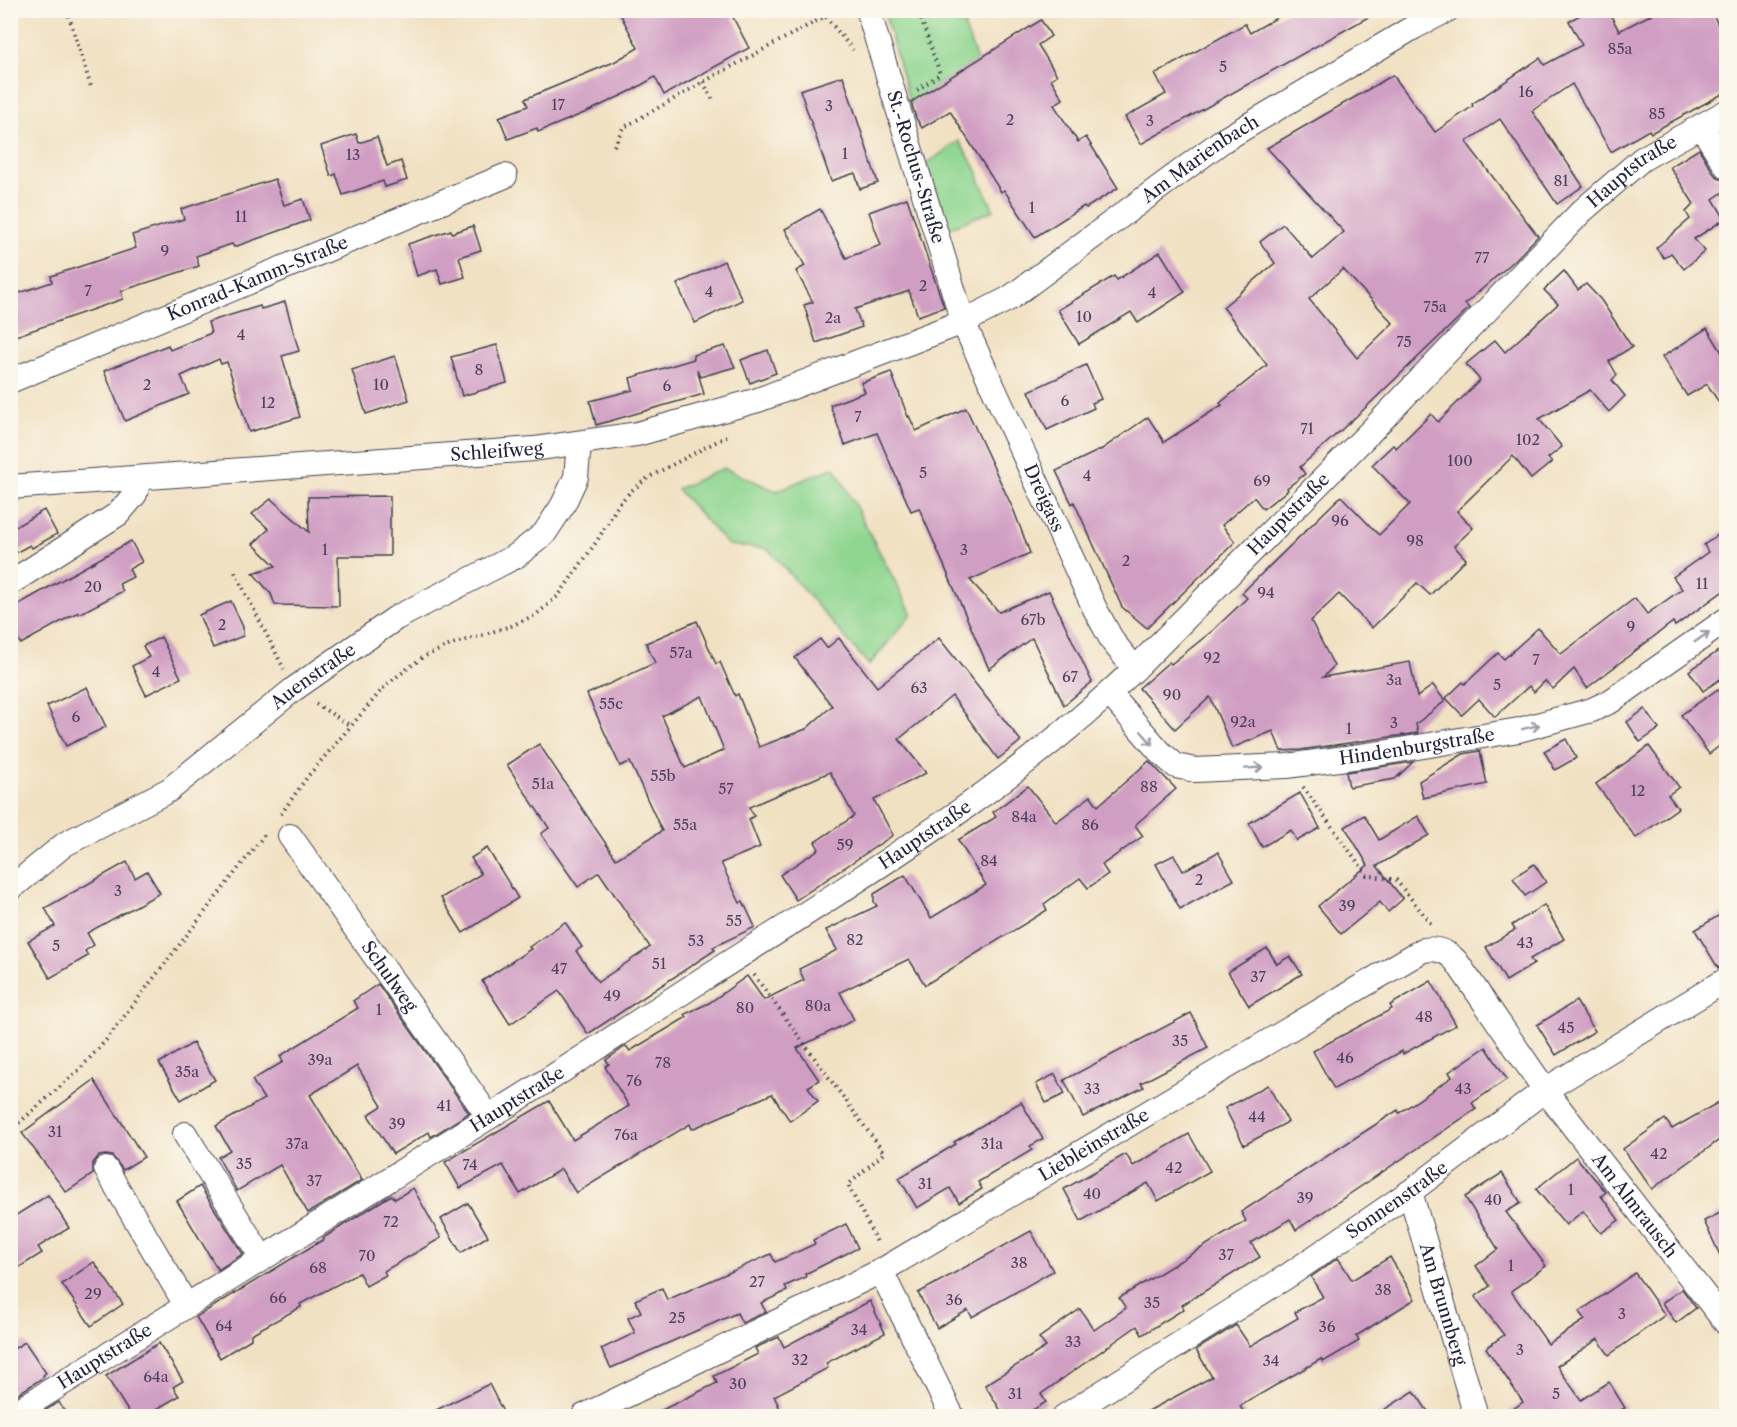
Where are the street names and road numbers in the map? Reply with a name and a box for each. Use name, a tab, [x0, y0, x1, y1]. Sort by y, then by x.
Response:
street label: St.-Rochus-Straße	[882, 88, 949, 246]
street label: Am Marienbach	[1137, 111, 1263, 208]
street label: Hauptstraße	[1583, 131, 1681, 212]
street label: Konrad-Kamm-Straße	[164, 231, 351, 326]
street label: Schleifweg	[450, 437, 545, 466]
street label: Dreigass	[1019, 461, 1069, 535]
street label: Hauptstraße	[1243, 468, 1334, 560]
street label: Auenstraße	[266, 638, 360, 715]
street label: Hindenburgstraße	[1338, 723, 1496, 770]
street label: Hauptstraße	[875, 796, 975, 874]
street label: Schulweg	[357, 937, 422, 1017]
street label: Hauptstraße	[466, 1061, 568, 1137]
street label: Liebleinstraße	[1035, 1104, 1153, 1186]
street label: Am Almrausch	[1587, 1148, 1682, 1262]
street label: Sonnenstraße	[1342, 1156, 1452, 1244]
street label: Am Brunnberg	[1414, 1239, 1472, 1369]
street label: Hauptstraße	[54, 1319, 156, 1394]

